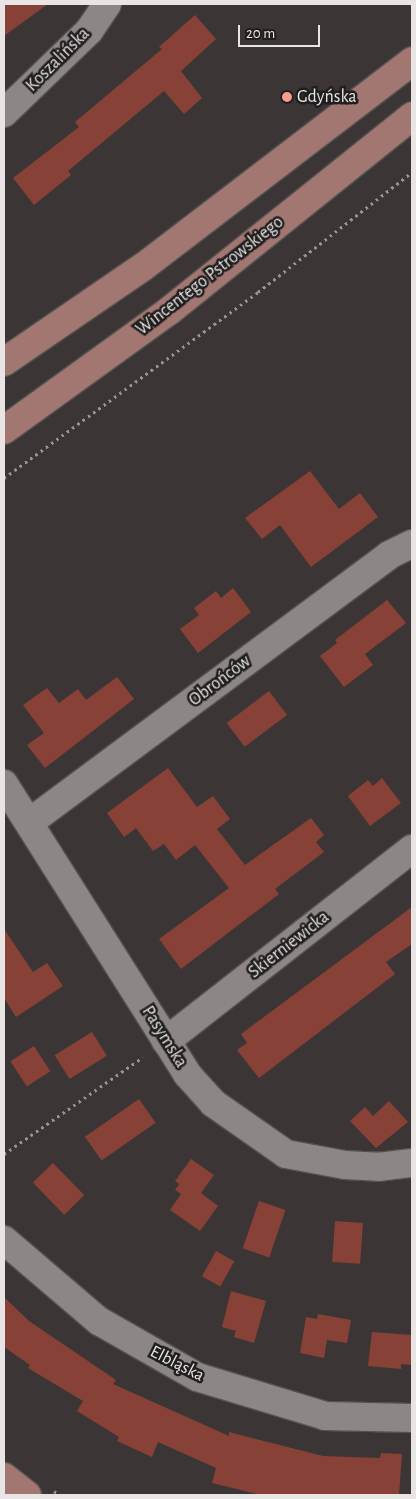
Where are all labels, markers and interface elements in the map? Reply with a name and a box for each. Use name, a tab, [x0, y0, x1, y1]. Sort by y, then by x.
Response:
scale bar	[241, 15, 324, 47]
street label: Koszalińska	[22, 24, 94, 96]
text: 20 m	[246, 26, 275, 41]
place label: Gdyńska	[297, 86, 357, 108]
marker: Gdyńska	[281, 91, 293, 103]
street label: Wincentego Pstrowskiego	[132, 212, 288, 340]
street label: Obrońców	[185, 651, 255, 711]
street label: Skierniewicka	[244, 907, 334, 983]
street label: Pasymska	[137, 1002, 191, 1072]
street label: Elbląska	[146, 1341, 208, 1387]

